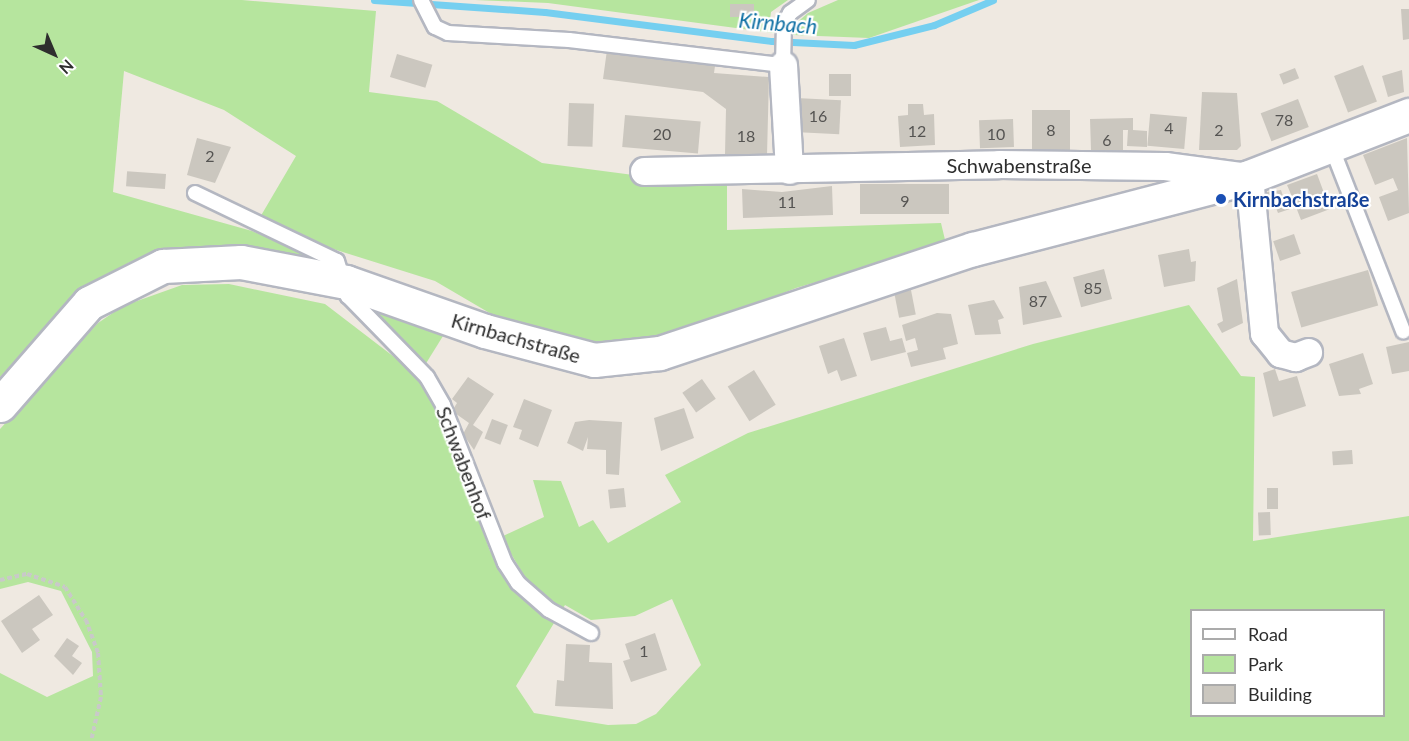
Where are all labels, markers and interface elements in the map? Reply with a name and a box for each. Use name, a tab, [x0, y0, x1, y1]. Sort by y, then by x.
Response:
water label: Kirnbach	[738, 7, 818, 39]
north arrow	[24, 24, 84, 84]
text: N	[56, 56, 78, 78]
house number: 16	[809, 106, 827, 126]
house number: 78	[1275, 110, 1293, 130]
house number: 4	[1164, 118, 1174, 138]
house number: 8	[1046, 120, 1056, 140]
house number: 2	[1214, 120, 1224, 140]
house number: 12	[908, 121, 926, 141]
house number: 20	[653, 124, 671, 144]
house number: 10	[987, 124, 1005, 144]
house number: 18	[737, 126, 755, 146]
house number: 6	[1102, 130, 1112, 150]
house number: 2	[205, 146, 215, 166]
street label: Schwabenstraße	[947, 153, 1091, 177]
place label: Kirnbachstraße	[1233, 187, 1369, 211]
house number: 9	[900, 191, 910, 211]
house number: 11	[778, 192, 796, 212]
marker: Kirnbachstraße	[1214, 192, 1228, 206]
house number: 85	[1084, 278, 1102, 298]
house number: 87	[1029, 291, 1047, 311]
street label: Kirnbachstraße	[449, 308, 583, 368]
street label: Schwabenhof	[431, 403, 497, 523]
legend	[1190, 609, 1385, 717]
text: Road	[1248, 623, 1288, 645]
house number: 1	[639, 641, 649, 661]
text: Park	[1248, 653, 1283, 675]
text: Building	[1248, 683, 1312, 705]

